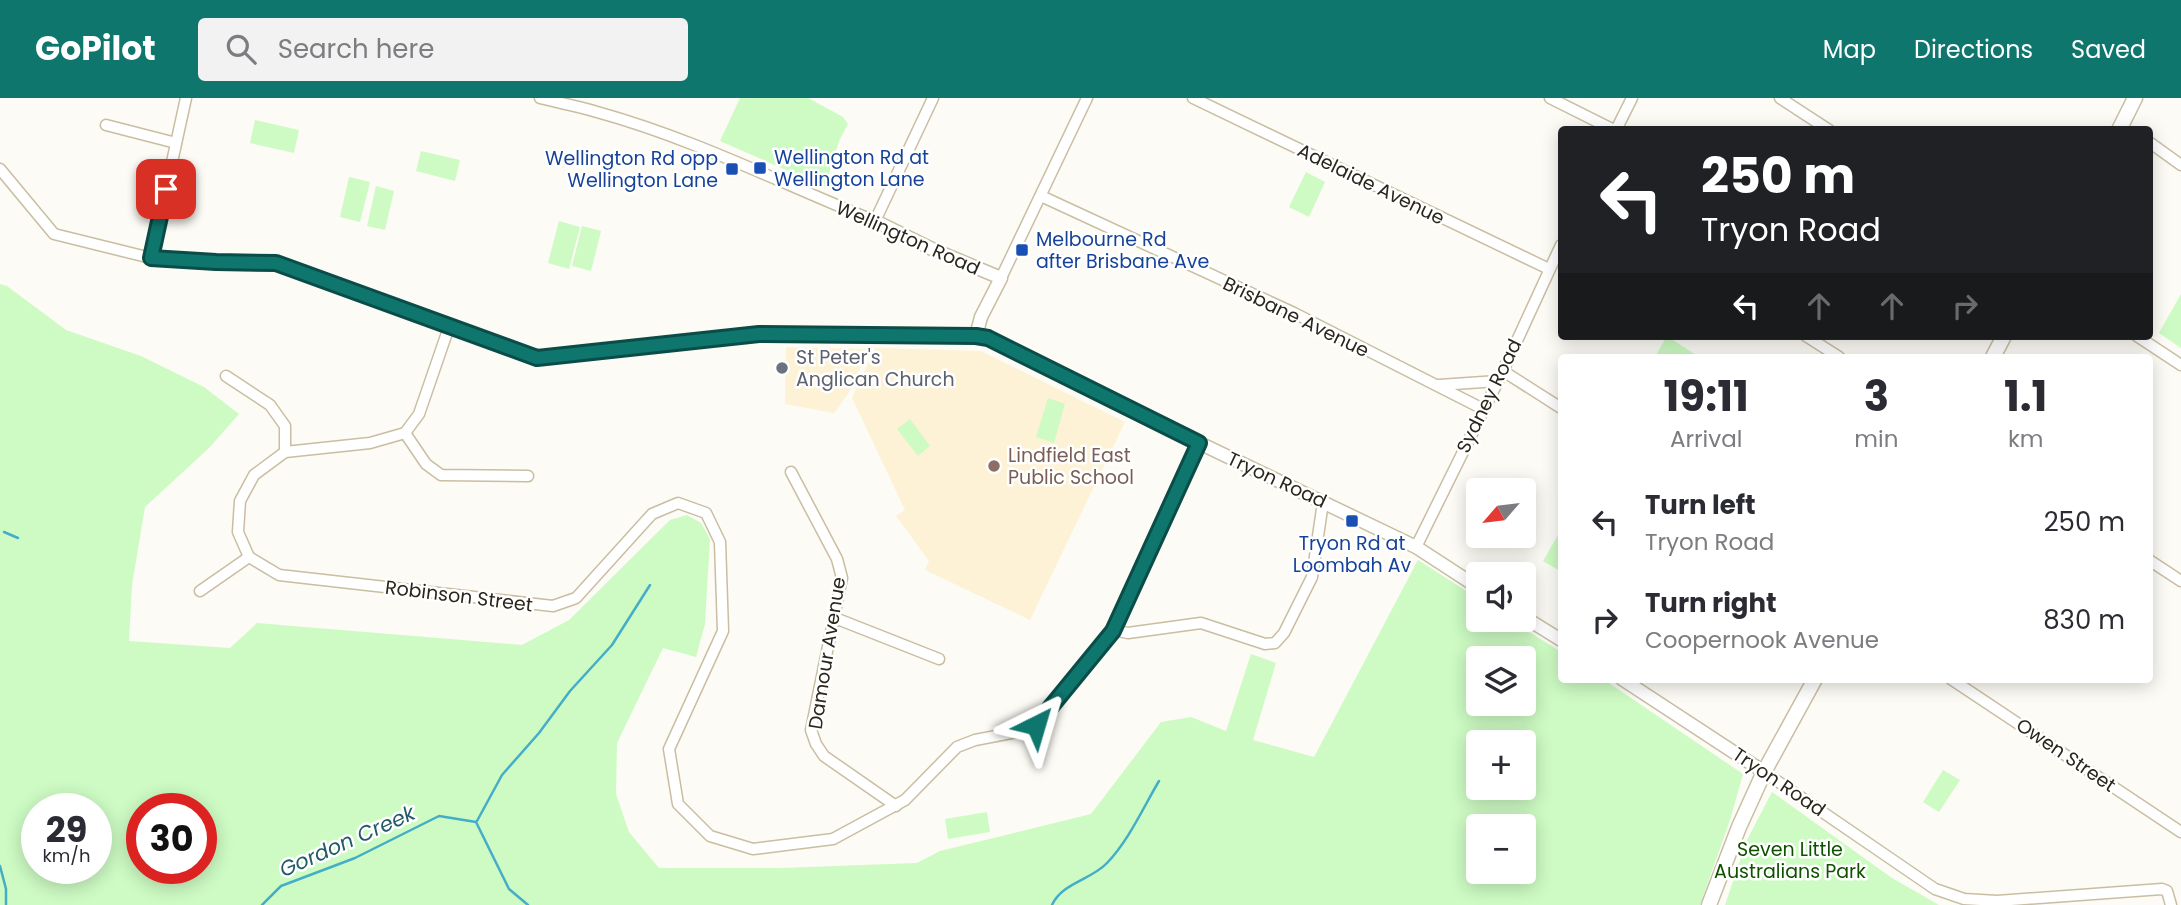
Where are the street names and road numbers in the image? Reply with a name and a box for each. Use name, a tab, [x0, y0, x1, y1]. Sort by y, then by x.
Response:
street label: Adelaide Avenue	[1293, 137, 1449, 231]
street label: Wellington Road	[832, 194, 984, 282]
street label: Brisbane Avenue	[1218, 270, 1374, 364]
street label: Sydney Road	[1450, 334, 1528, 458]
street label: Tryon Road	[1223, 445, 1331, 515]
street label: Robinson Street	[384, 574, 534, 618]
street label: Damour Avenue	[802, 575, 852, 731]
street label: Owen Street	[2011, 712, 2121, 798]
street label: Tryon Road	[1727, 741, 1831, 823]

